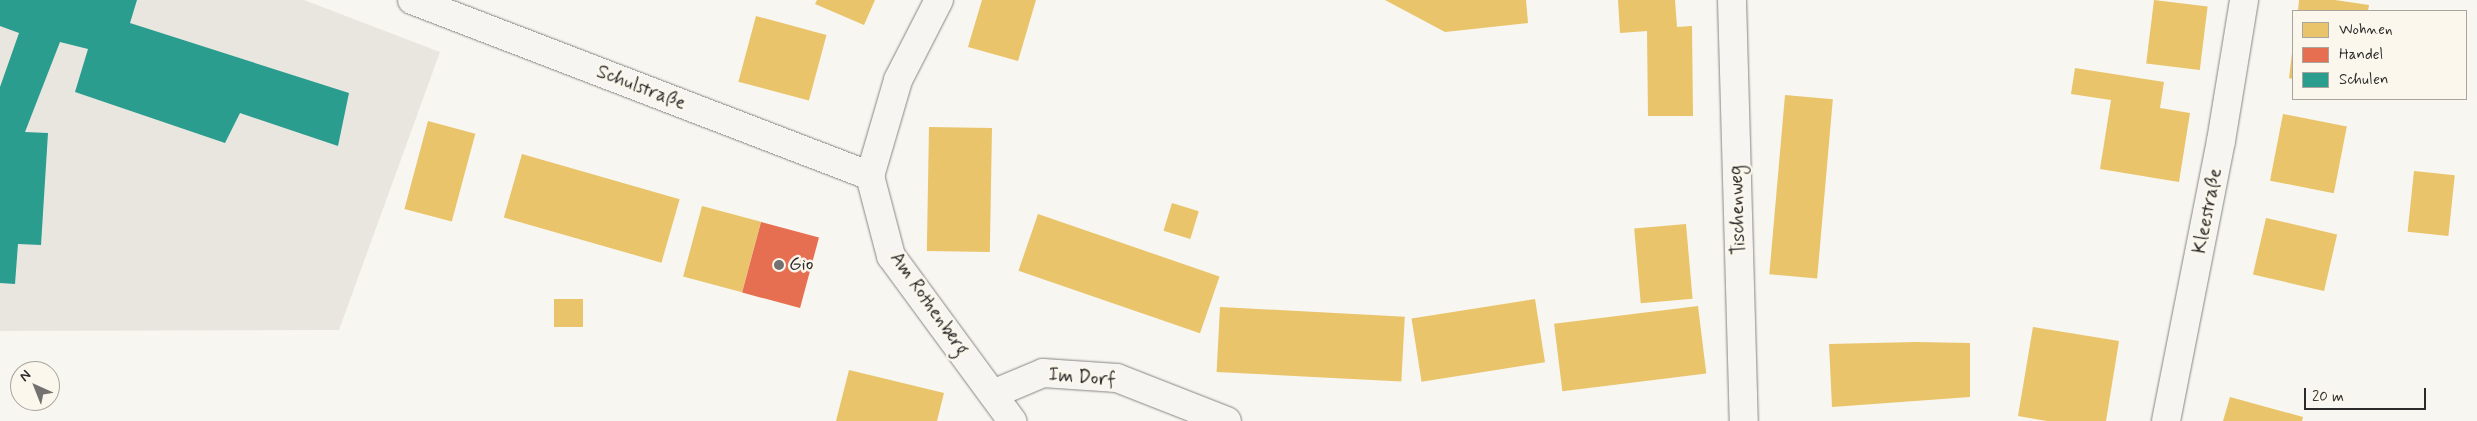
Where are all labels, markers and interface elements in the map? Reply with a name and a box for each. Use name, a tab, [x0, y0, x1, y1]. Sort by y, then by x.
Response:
legend	[2292, 10, 2467, 100]
text: Wohnen	[2339, 20, 2393, 40]
text: Handel	[2339, 45, 2383, 65]
street label: Schulstraße	[593, 61, 689, 115]
text: Schulen	[2339, 70, 2389, 90]
street label: Tischenweg	[1725, 165, 1751, 255]
street label: Kleestraße	[2189, 166, 2227, 256]
street label: Am Rothenberg	[885, 247, 973, 361]
place label: Gio	[789, 254, 814, 276]
marker: Gio	[773, 259, 785, 271]
north arrow	[10, 361, 60, 411]
street label: Im Dorf	[1048, 364, 1116, 392]
text: N	[16, 366, 35, 386]
scale bar	[2307, 378, 2430, 410]
text: 20 m	[2312, 387, 2344, 407]

